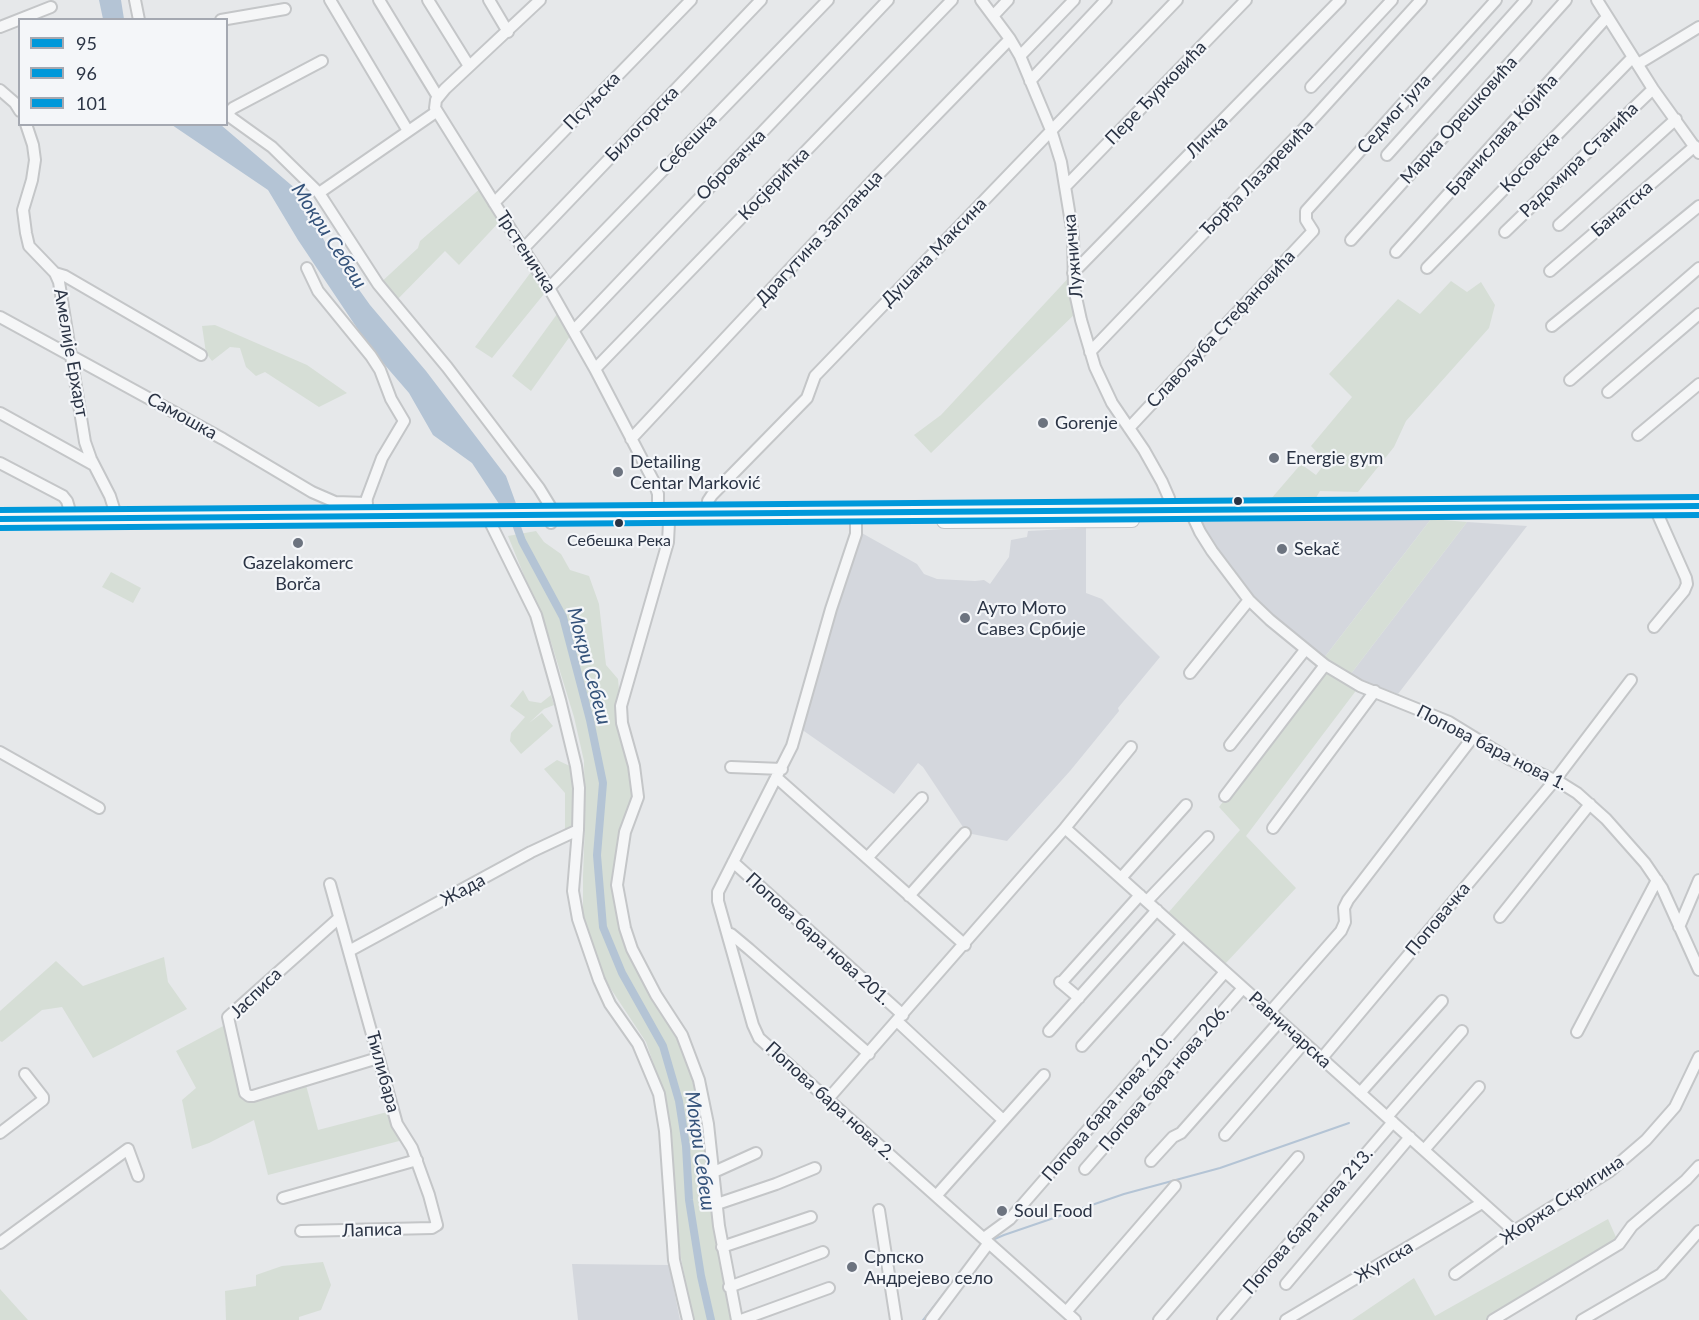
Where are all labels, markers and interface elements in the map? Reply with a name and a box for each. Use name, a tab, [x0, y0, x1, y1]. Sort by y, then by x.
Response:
legend	[18, 18, 228, 126]
text: 95	[76, 32, 97, 54]
street label: Пере Ђурковића	[1101, 36, 1211, 150]
street label: Марка Орешковића	[1396, 52, 1522, 188]
text: 96	[76, 62, 97, 84]
street label: Псуњска	[559, 67, 625, 135]
street label: Седмог јула	[1353, 70, 1435, 158]
street label: Бранислава Којића	[1442, 70, 1562, 200]
street label: Билогорска	[601, 82, 683, 166]
text: 101	[76, 92, 107, 114]
street label: Радомира Станића	[1515, 98, 1643, 222]
street label: Себешка	[654, 110, 722, 178]
street label: Личка	[1181, 111, 1233, 163]
street label: Ђорђа Лазаревића	[1196, 115, 1318, 241]
street label: Обровачка	[692, 125, 770, 205]
street label: Косовска	[1496, 127, 1564, 197]
street label: Косјерићка	[734, 143, 814, 225]
street label: Драгутина Заплањца	[751, 166, 887, 310]
street label: Банатска	[1587, 176, 1657, 242]
water label: Мокри Себеш	[286, 179, 372, 293]
street label: Душана Максина	[877, 193, 991, 311]
street label: Трстеничка	[491, 207, 561, 297]
street label: Лужничка	[1059, 213, 1087, 299]
street label: Славољуба Стефановића	[1142, 246, 1300, 412]
street label: Амелије Ерхарт	[49, 287, 93, 419]
street label: Самошка	[143, 388, 221, 444]
place label: Gorenje	[1055, 412, 1118, 434]
marker: Gorenje	[1036, 416, 1050, 430]
place label: Energie gym	[1286, 447, 1383, 469]
place label: Detailing Centar Marković	[630, 451, 761, 494]
marker: Energie gym	[1267, 451, 1281, 465]
marker: Detailing Centar Marković	[611, 465, 625, 479]
unlabelled marker	[1232, 495, 1244, 507]
marker: Себешка Река	[613, 517, 625, 529]
place label: Себешка Река	[567, 531, 671, 551]
marker: Gazelakomerc Borča	[291, 536, 305, 550]
place label: Sekač	[1294, 538, 1340, 560]
marker: Sekač	[1275, 542, 1289, 556]
place label: Gazelakomerc Borča	[243, 552, 353, 594]
place label: Ауто Мото Савез Србије	[977, 597, 1086, 640]
water label: Мокри Себеш	[562, 605, 616, 727]
marker: Ауто Мото Савез Србије	[958, 611, 972, 625]
street label: Попова бара нова 1.	[1413, 701, 1571, 795]
street label: Попова бара нова 201.	[741, 868, 895, 1010]
street label: Жада	[437, 869, 489, 911]
street label: Поповачка	[1401, 878, 1475, 960]
street label: Јасписа	[226, 963, 286, 1023]
street label: Равничарска	[1244, 987, 1336, 1073]
street label: Попова бара нова 206.	[1094, 1000, 1234, 1156]
street label: Ћилибара	[362, 1029, 404, 1115]
street label: Попова бара нова 210.	[1037, 1030, 1177, 1186]
street label: Попова бара нова 2.	[761, 1037, 899, 1165]
water label: Мокри Себеш	[680, 1090, 720, 1212]
street label: Попова бара нова 213.	[1238, 1143, 1378, 1299]
street label: Жоржа Скригина	[1496, 1151, 1628, 1249]
place label: Soul Food	[1014, 1200, 1093, 1222]
marker: Soul Food	[995, 1204, 1009, 1218]
street label: Лаписа	[342, 1218, 402, 1242]
street label: Жупска	[1351, 1236, 1417, 1288]
place label: Српско Андрејево село	[864, 1246, 993, 1288]
marker: Српско Андрејево село	[845, 1260, 859, 1274]

